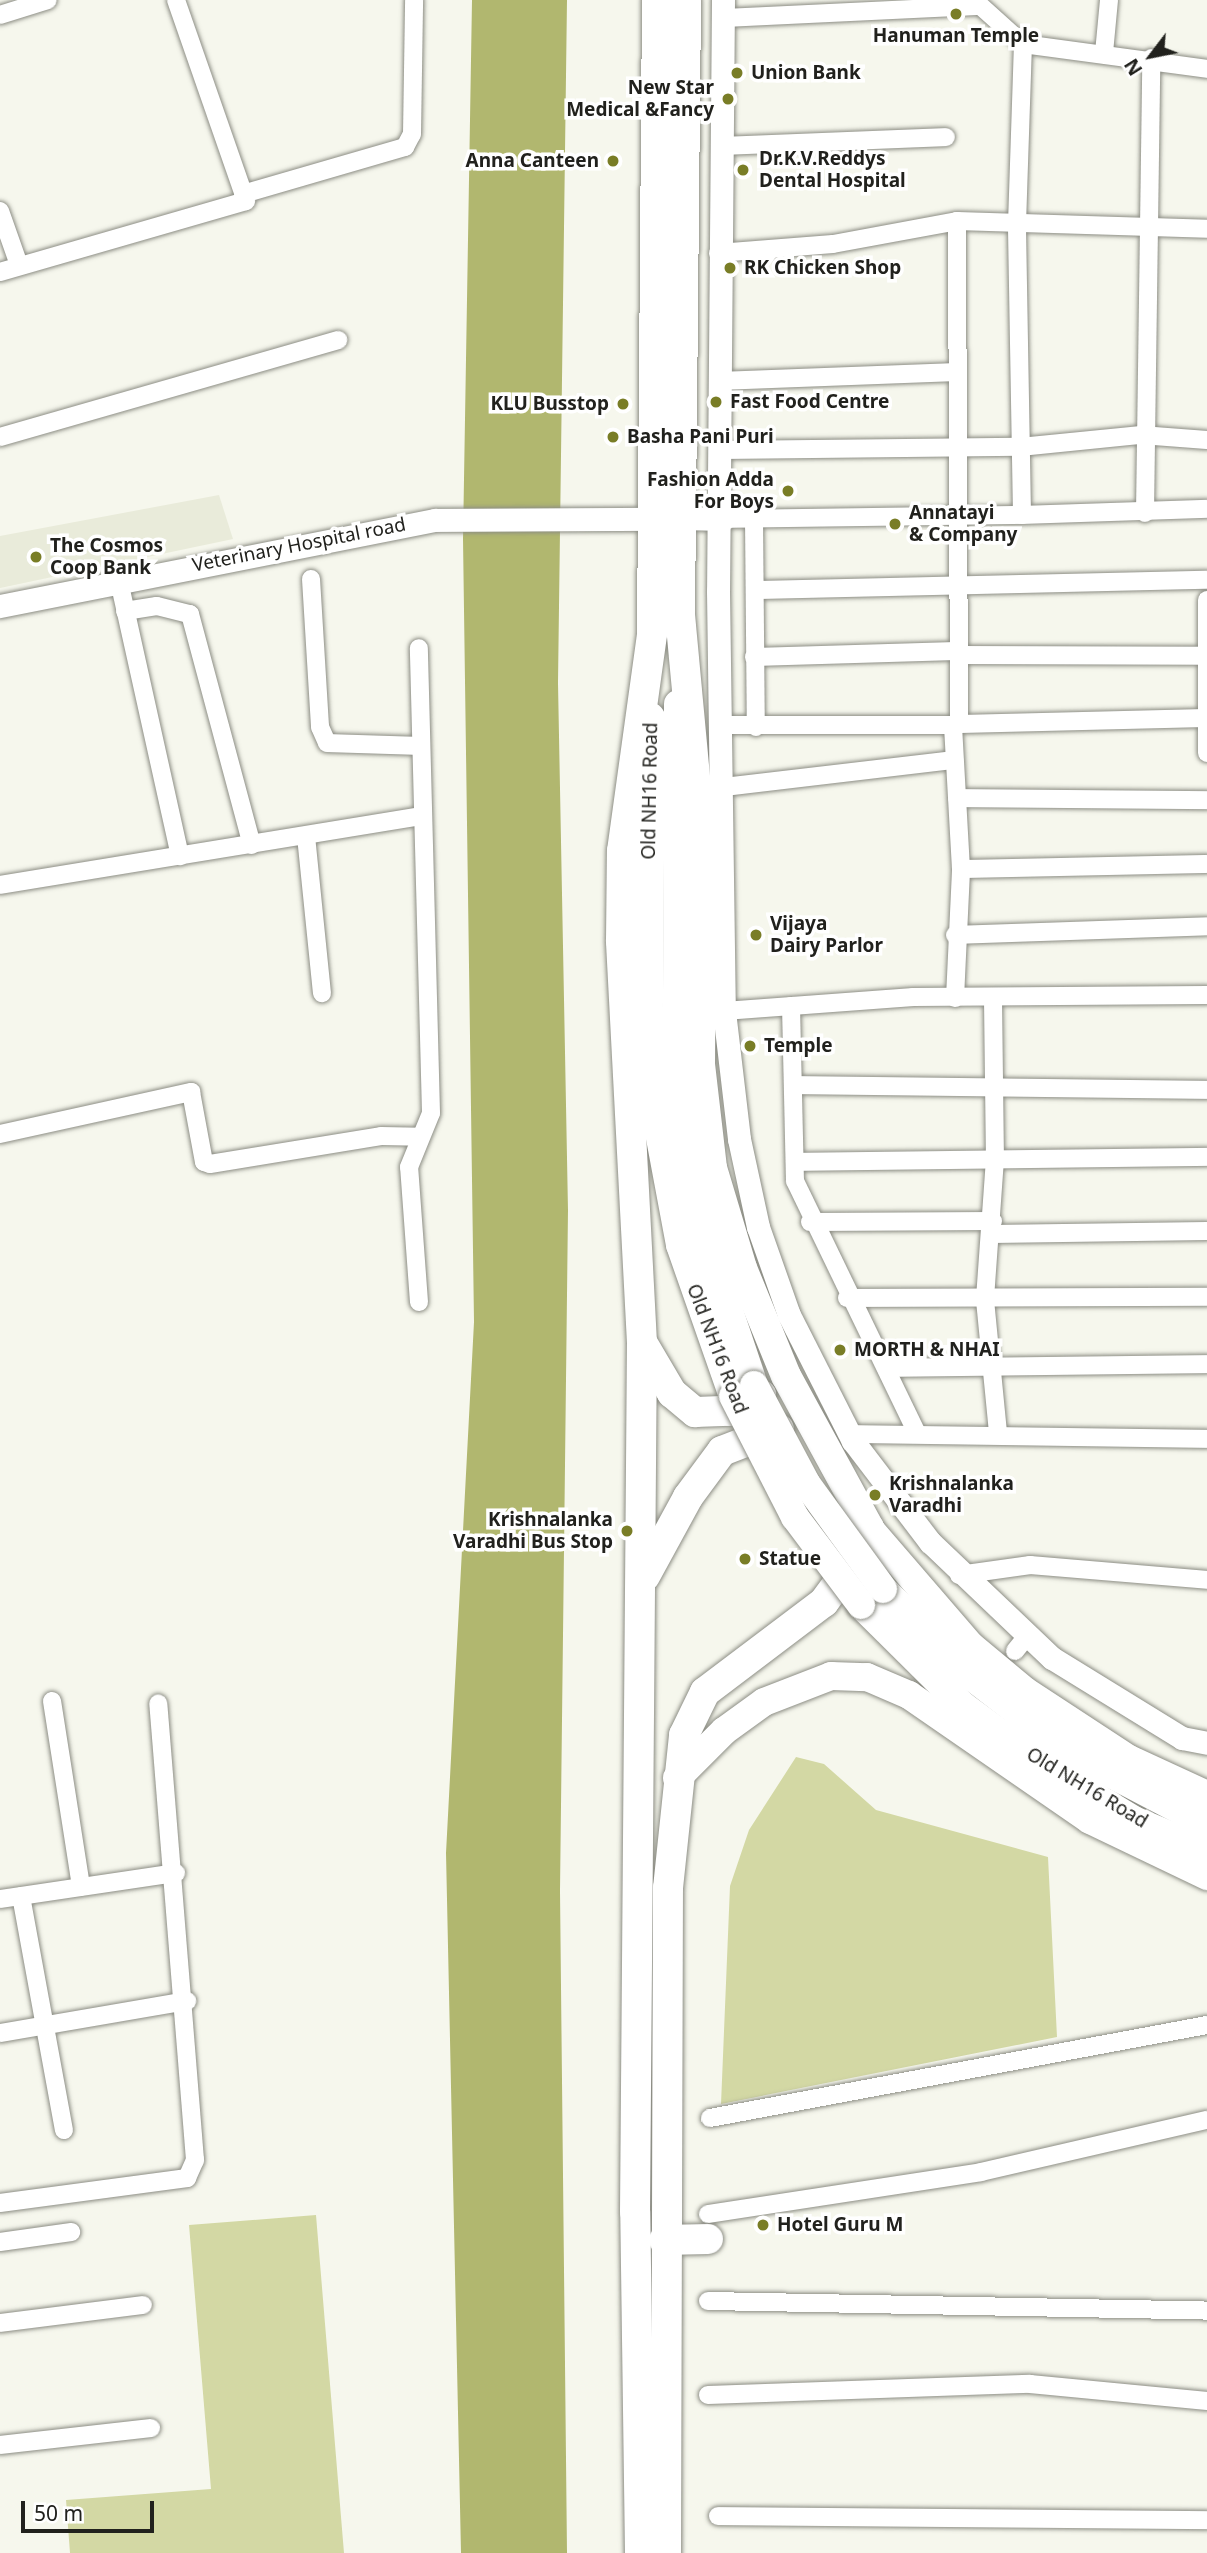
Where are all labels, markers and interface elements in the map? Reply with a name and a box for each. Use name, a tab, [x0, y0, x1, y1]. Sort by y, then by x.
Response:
marker: Hanuman Temple	[948, 6, 964, 22]
north arrow	[1116, 21, 1186, 91]
place label: Hanuman Temple	[873, 25, 1039, 47]
text: N	[1118, 54, 1148, 81]
place label: Union Bank	[751, 62, 861, 84]
marker: Union Bank	[729, 65, 745, 81]
place label: New Star Medical &Fancy	[566, 77, 714, 121]
marker: New Star Medical &Fancy	[720, 91, 736, 107]
place label: Dr.K.V.Reddys Dental Hospital	[759, 148, 906, 192]
place label: Anna Canteen	[466, 150, 599, 172]
marker: Anna Canteen	[605, 153, 621, 169]
marker: Dr.K.V.Reddys Dental Hospital	[733, 160, 753, 180]
place label: RK Chicken Shop	[744, 257, 901, 279]
marker: RK Chicken Shop	[722, 260, 738, 276]
place label: Fast Food Centre	[730, 391, 889, 413]
place label: KLU Busstop	[490, 393, 609, 415]
marker: Fast Food Centre	[708, 394, 724, 410]
marker: KLU Busstop	[615, 396, 631, 412]
place label: Basha Pani Puri	[627, 426, 774, 448]
marker: Basha Pani Puri	[605, 429, 621, 445]
place label: Fashion Adda For Boys	[647, 469, 774, 513]
marker: Fashion Adda For Boys	[780, 483, 796, 499]
place label: Annatayi & Company	[909, 502, 1017, 546]
street label: Veterinary Hospital road	[190, 513, 408, 577]
marker: Annatayi & Company	[887, 516, 903, 532]
place label: The Cosmos Coop Bank	[50, 535, 163, 579]
marker: The Cosmos Coop Bank	[28, 549, 44, 565]
street label: Old NH16 Road	[637, 722, 663, 860]
place label: Vijaya Dairy Parlor	[770, 913, 883, 957]
marker: Vijaya Dairy Parlor	[748, 927, 764, 943]
place label: Temple	[764, 1035, 833, 1057]
marker: Temple	[742, 1038, 758, 1054]
street label: Old NH16 Road	[682, 1281, 752, 1417]
place label: MORTH & NHAI	[854, 1339, 1000, 1361]
marker: MORTH & NHAI	[832, 1342, 848, 1358]
place label: Krishnalanka Varadhi	[889, 1473, 1014, 1517]
marker: Krishnalanka Varadhi	[867, 1487, 883, 1503]
place label: Krishnalanka Varadhi Bus Stop	[453, 1509, 613, 1553]
marker: Krishnalanka Varadhi Bus Stop	[619, 1523, 635, 1539]
place label: Statue	[759, 1548, 821, 1570]
marker: Statue	[737, 1551, 753, 1567]
street label: Old NH16 Road	[1022, 1743, 1152, 1833]
place label: Hotel Guru M	[777, 2214, 903, 2236]
marker: Hotel Guru M	[755, 2217, 771, 2233]
scale bar	[24, 2486, 158, 2530]
text: 50 m	[34, 2499, 83, 2527]

